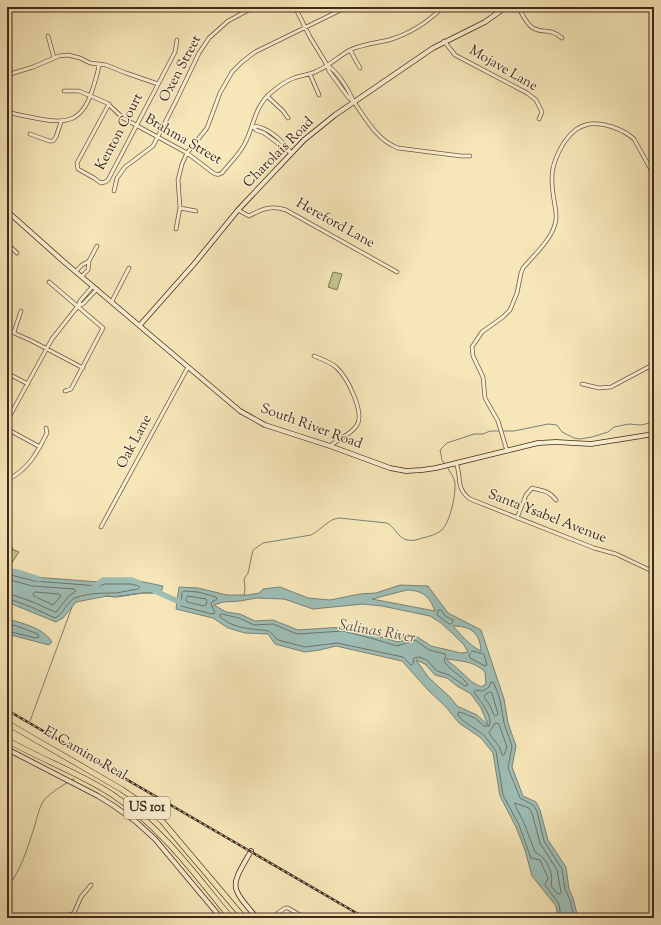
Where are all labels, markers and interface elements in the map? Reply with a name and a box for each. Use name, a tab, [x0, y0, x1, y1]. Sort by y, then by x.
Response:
street label: Oxen Street	[155, 32, 207, 106]
street label: Mojave Lane	[465, 41, 541, 97]
street label: Kenton Court	[91, 90, 149, 174]
street label: Brahma Street	[141, 110, 225, 170]
street label: Charolais Road	[239, 113, 319, 193]
street label: Hereford Lane	[292, 194, 378, 254]
street label: South River Road	[257, 399, 365, 455]
street label: Oak Lane	[112, 411, 158, 473]
street label: Santa Ysabel Avenue	[485, 485, 609, 549]
water label: Salinas River	[337, 615, 418, 649]
street label: El Camino Real	[39, 722, 131, 786]
road number: US 101	[124, 797, 170, 819]

